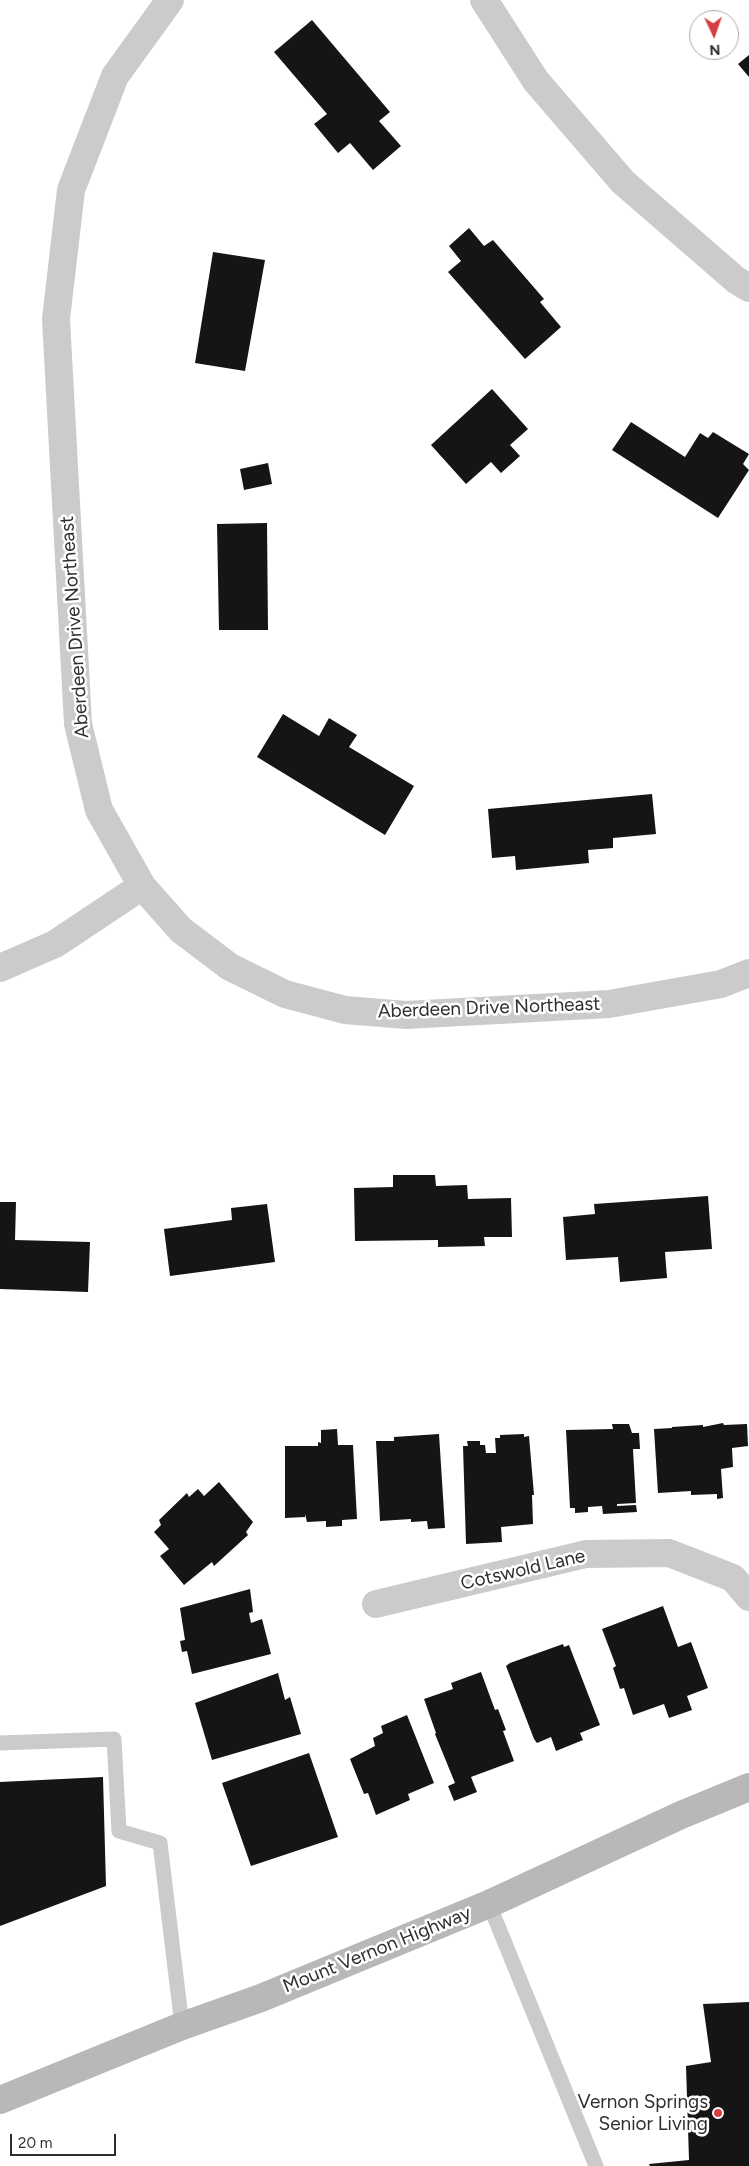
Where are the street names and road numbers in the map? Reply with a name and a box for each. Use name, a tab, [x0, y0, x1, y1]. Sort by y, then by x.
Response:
street label: Aberdeen Drive Northeast	[56, 515, 94, 739]
street label: Aberdeen Drive Northeast	[377, 993, 601, 1023]
street label: Cotswold Lane	[459, 1545, 587, 1595]
street label: Mount Vernon Highway	[280, 1902, 474, 1998]

